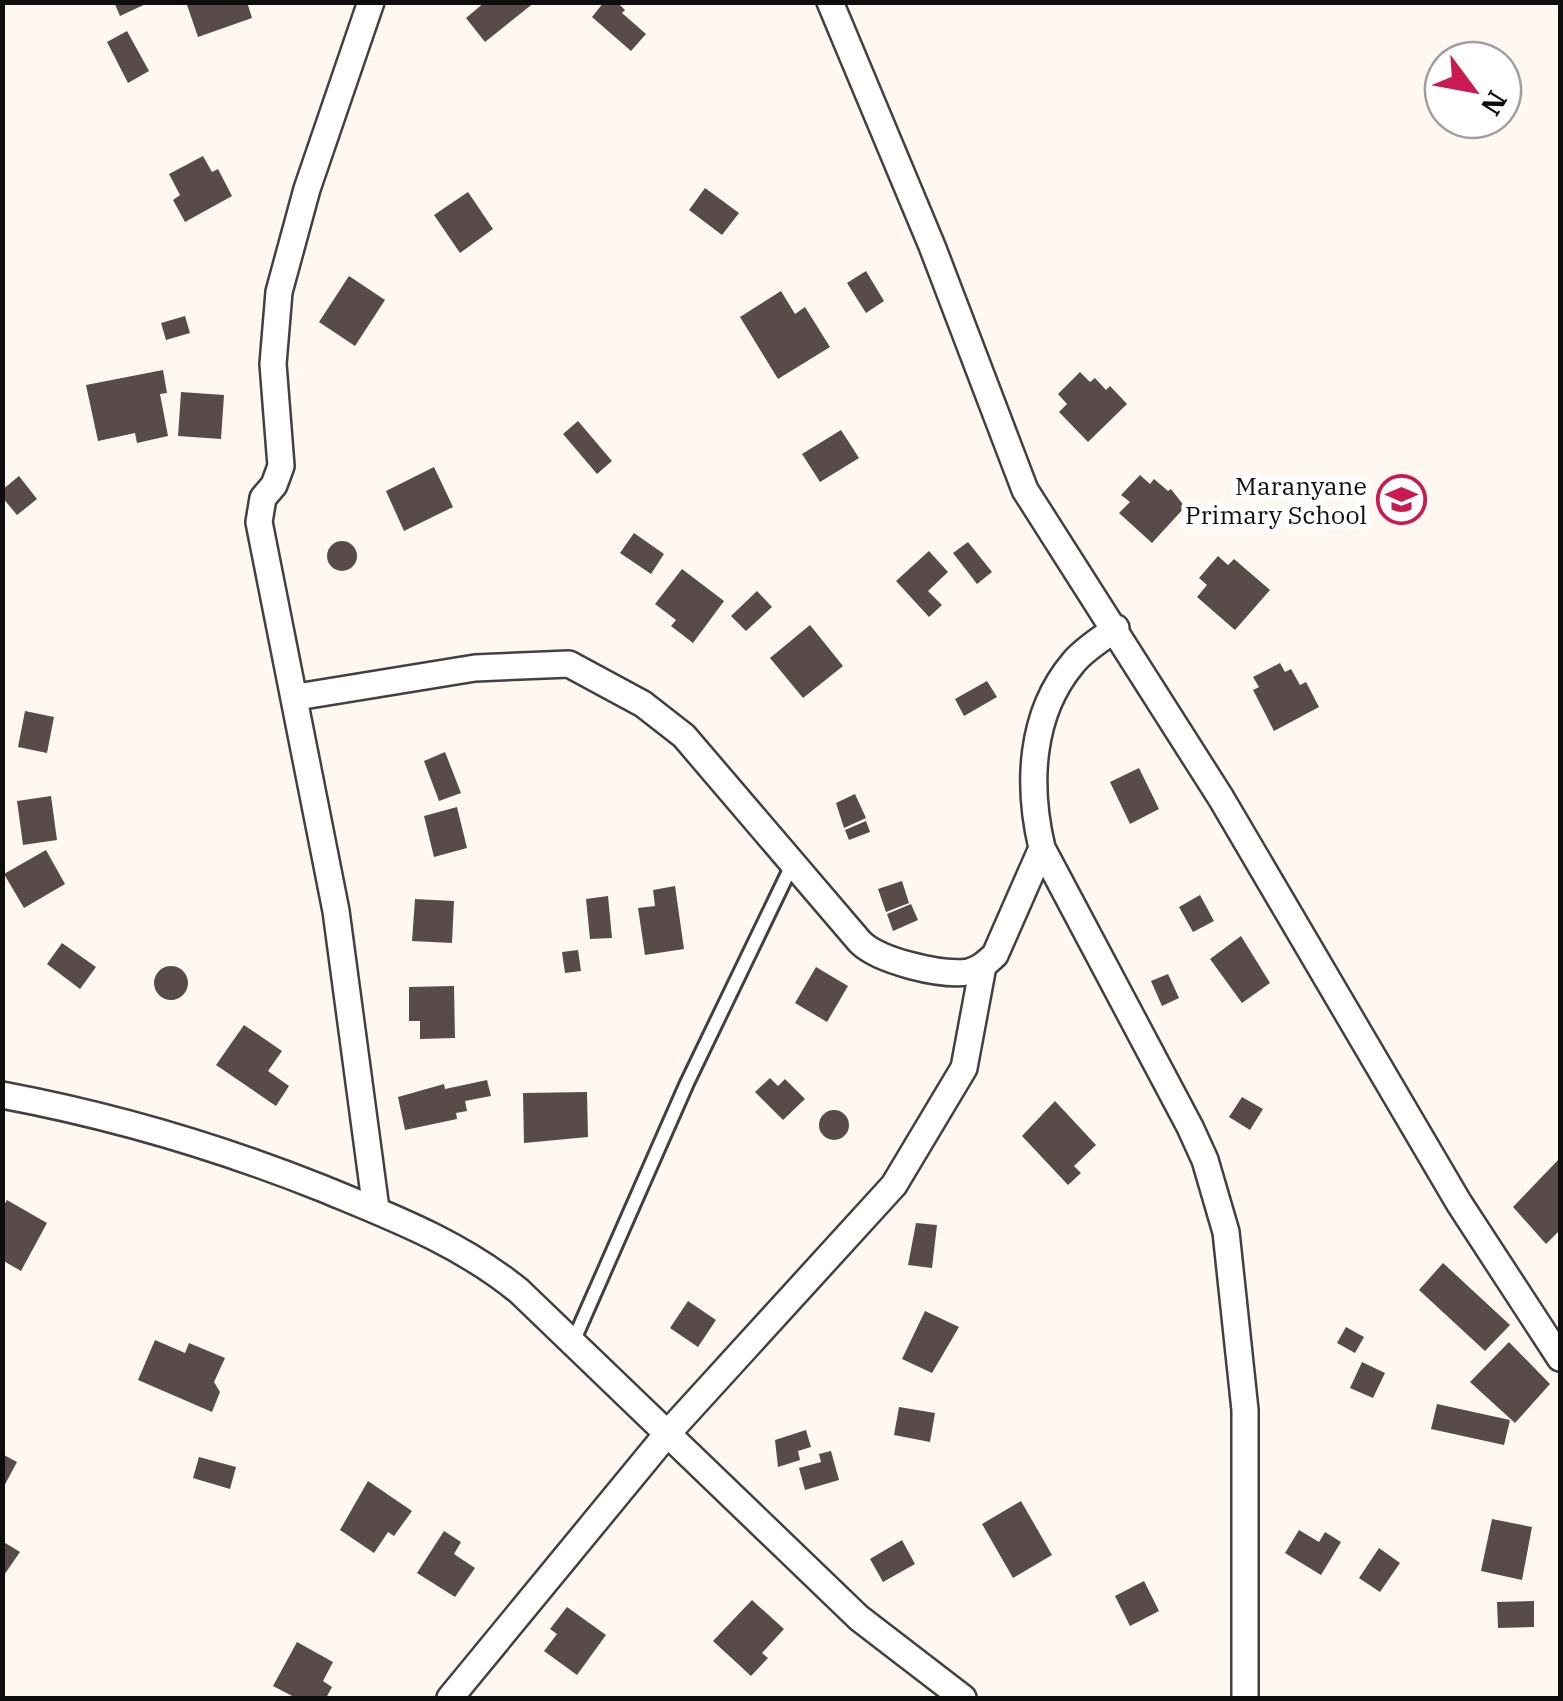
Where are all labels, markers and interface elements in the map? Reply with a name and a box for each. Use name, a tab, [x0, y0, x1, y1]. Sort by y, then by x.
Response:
north arrow	[1423, 40, 1523, 140]
text: N	[1473, 84, 1516, 123]
place label: Maranyane Primary School	[1185, 469, 1367, 531]
school or university icon: Maranyane Primary School	[1376, 473, 1428, 525]

